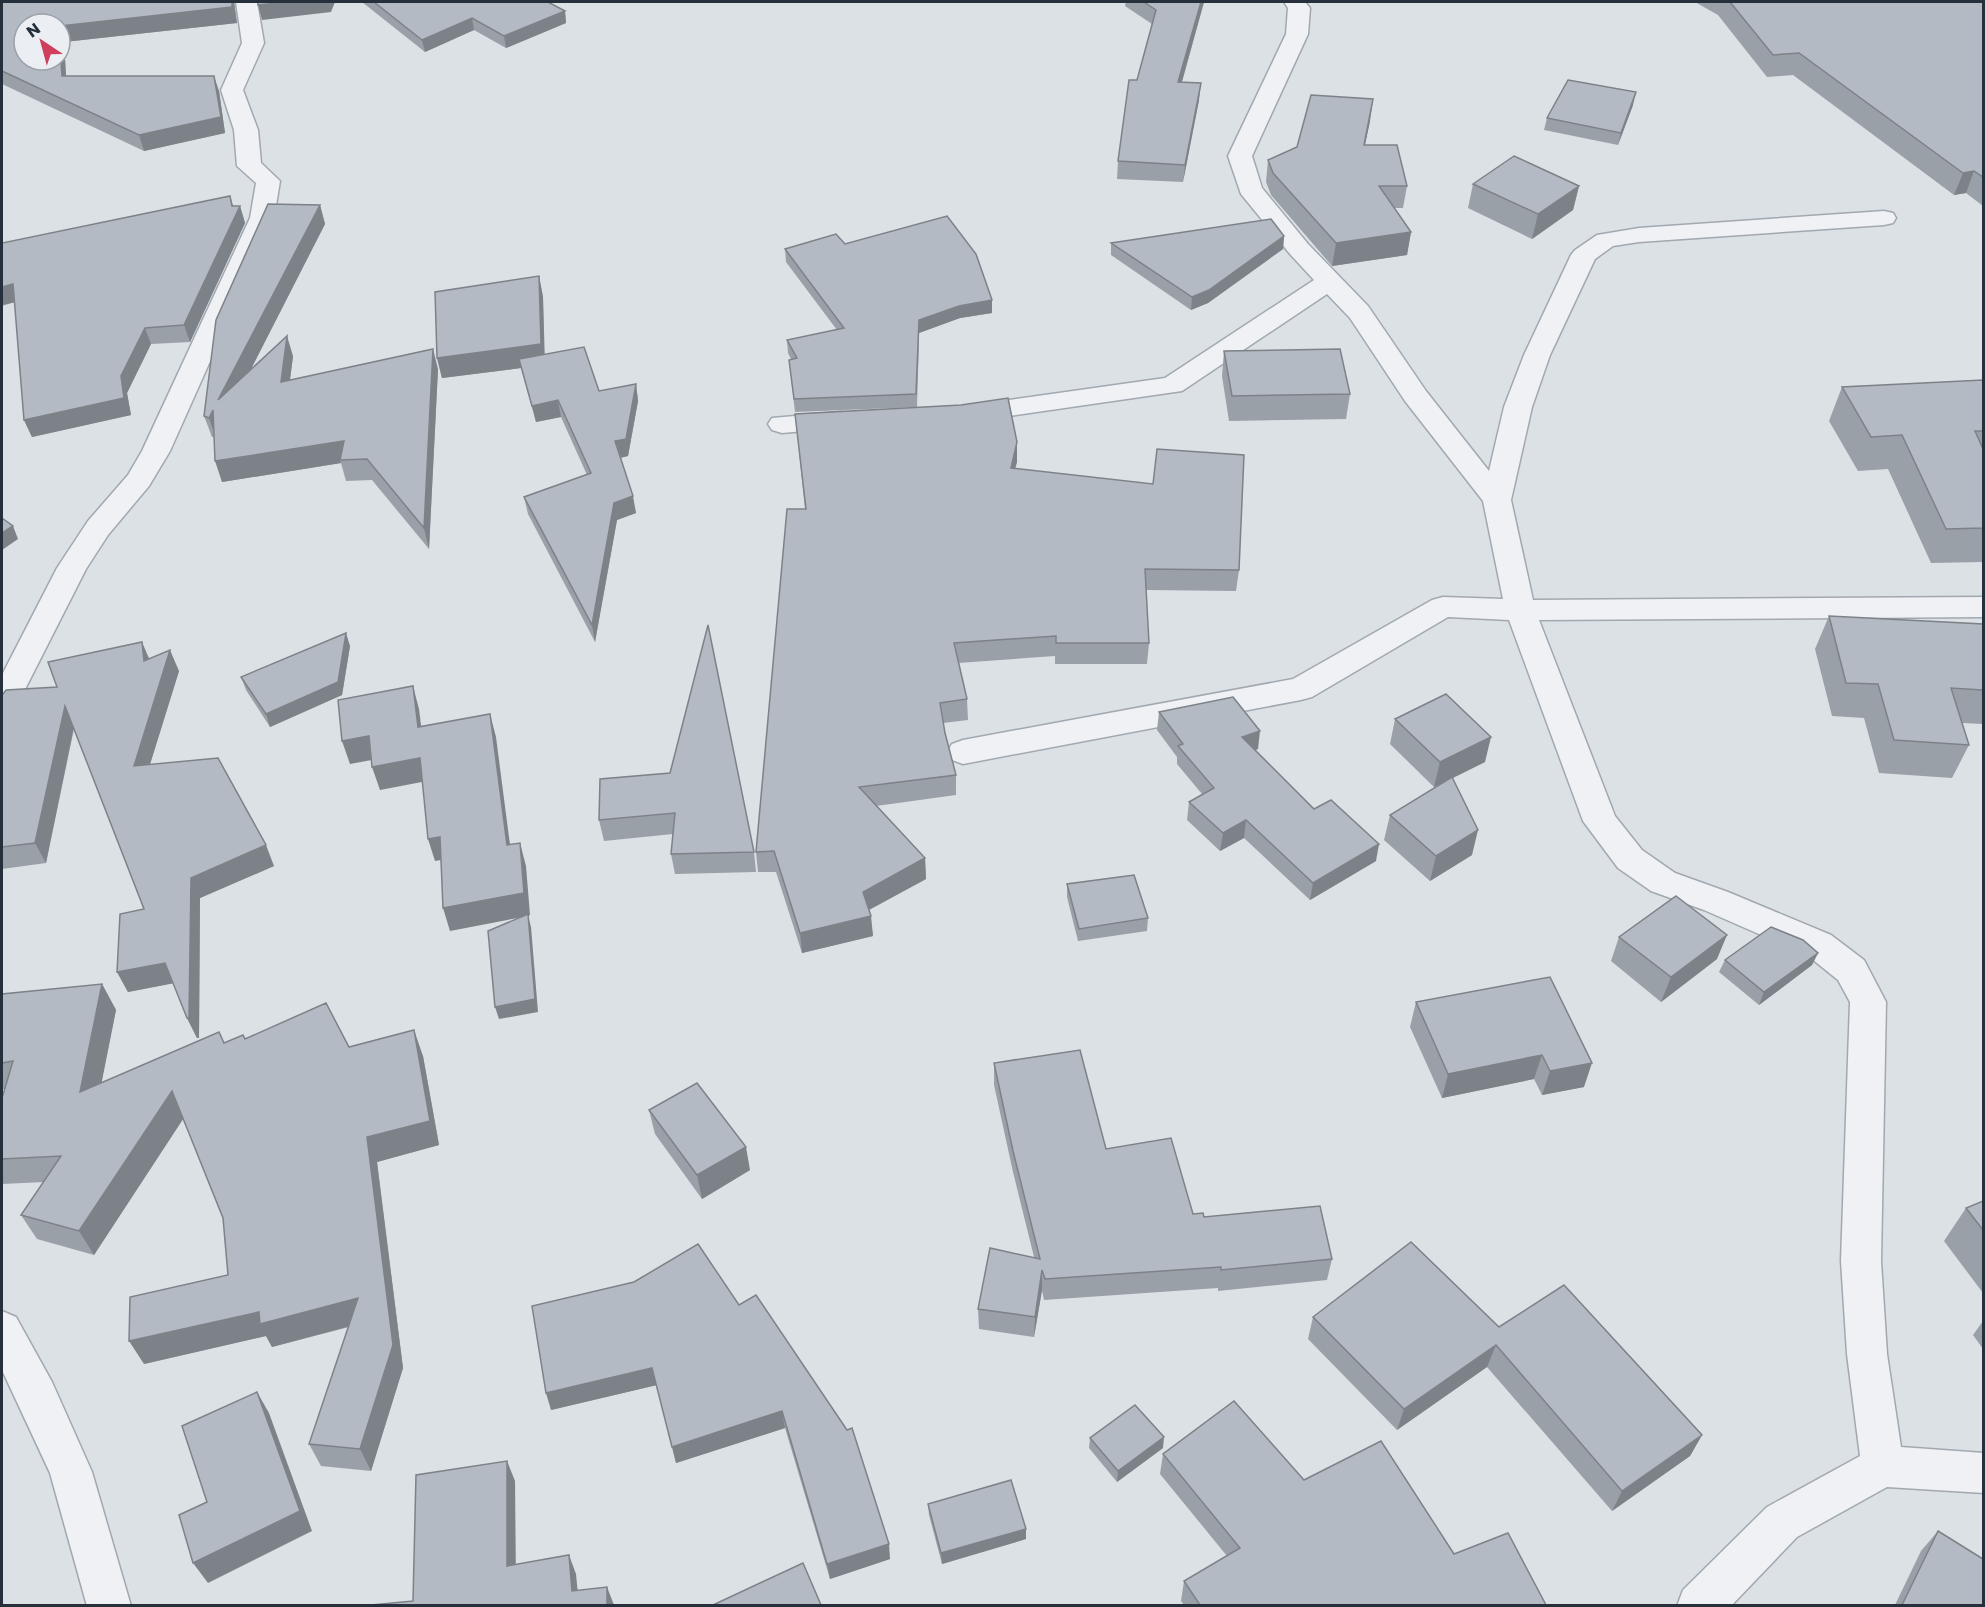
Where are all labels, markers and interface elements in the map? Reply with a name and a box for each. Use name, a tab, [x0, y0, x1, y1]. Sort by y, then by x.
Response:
north arrow	[12, 12, 72, 72]
text: N	[22, 17, 45, 43]

